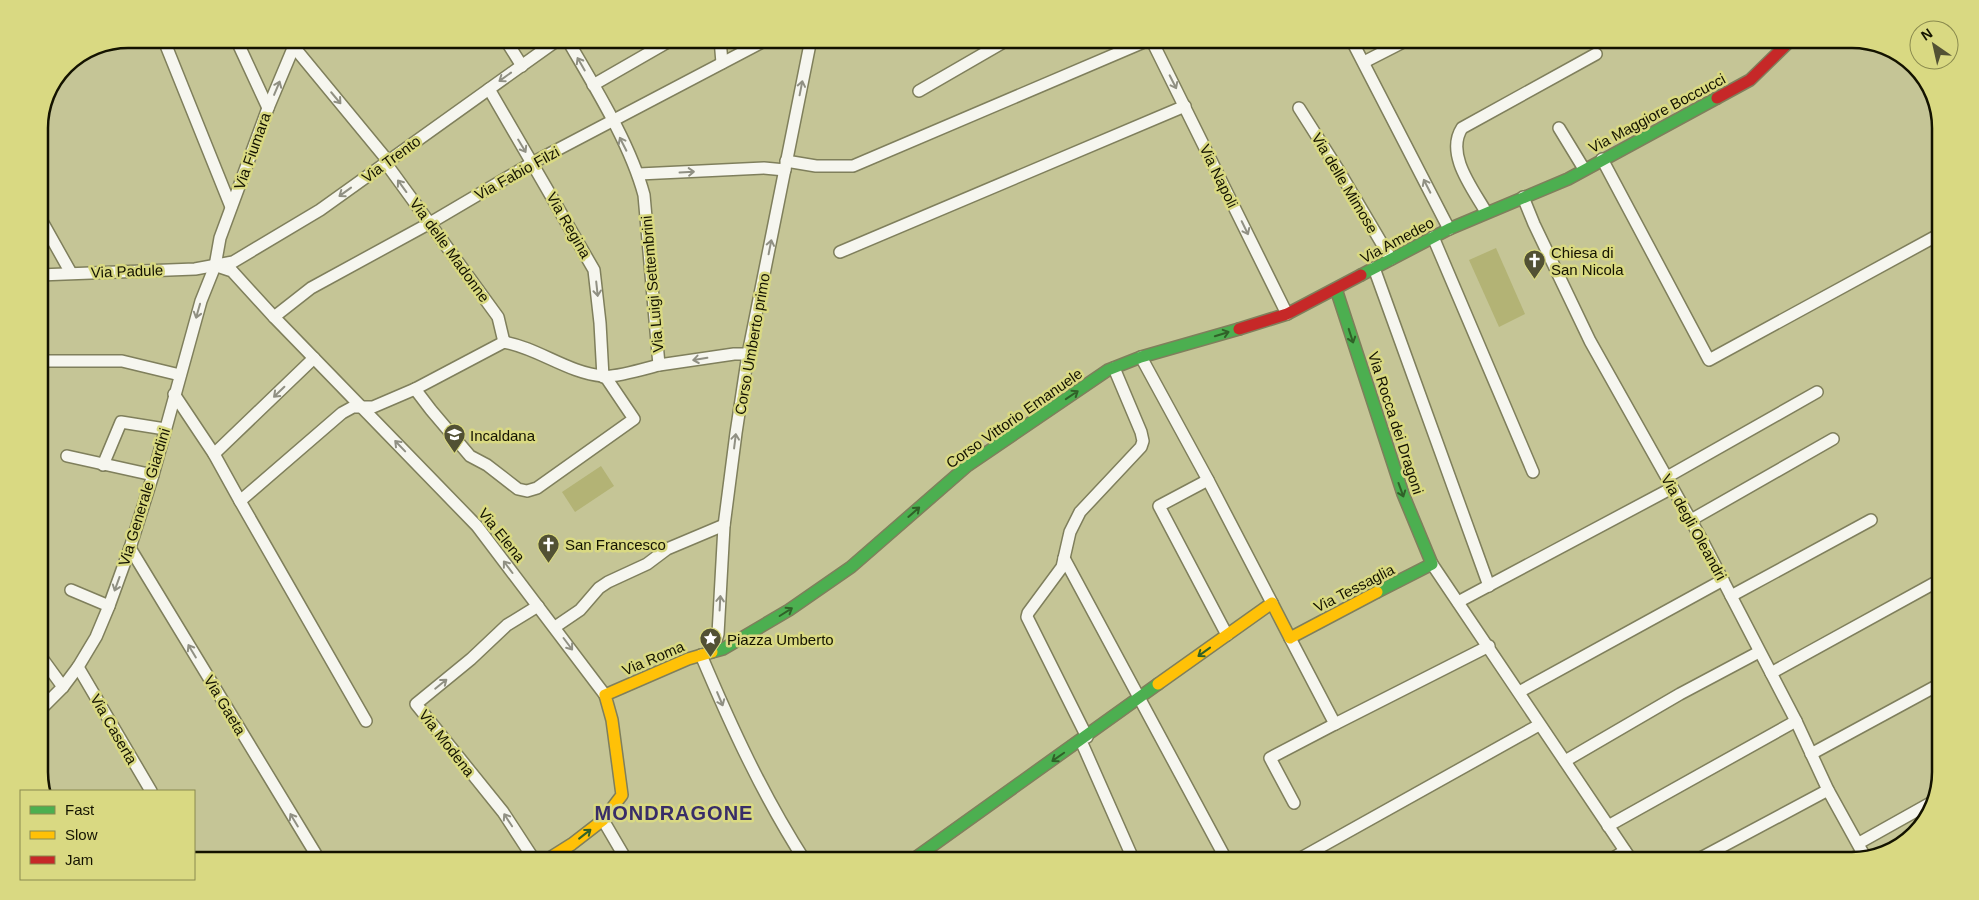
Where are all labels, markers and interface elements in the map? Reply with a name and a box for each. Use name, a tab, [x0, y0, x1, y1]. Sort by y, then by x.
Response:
north arrow	[1909, 20, 1959, 70]
text: N	[1918, 25, 1935, 44]
one-way arrow	[576, 58, 586, 72]
street label: Via Maggiore Boccucci	[1586, 70, 1728, 156]
one-way arrow	[499, 72, 513, 82]
one-way arrow	[1169, 74, 1178, 89]
one-way arrow	[797, 80, 806, 96]
one-way arrow	[272, 81, 282, 96]
one-way arrow	[330, 91, 341, 104]
street label: Via Fiumara	[230, 110, 274, 192]
street label: Via delle Mimose	[1308, 130, 1382, 236]
street label: Via Trento	[358, 132, 424, 186]
one-way arrow	[618, 136, 628, 151]
one-way arrow	[518, 139, 528, 153]
street label: Via Napoli	[1196, 142, 1242, 210]
street label: Via Fabio Filzi	[472, 143, 562, 203]
one-way arrow	[679, 167, 695, 176]
one-way arrow	[397, 179, 407, 193]
one-way arrow	[1422, 179, 1431, 194]
one-way arrow	[338, 187, 352, 197]
street label: Via Regina	[543, 189, 595, 261]
street label: Via delle Madonne	[407, 195, 493, 305]
street label: Via Amedeo	[1357, 214, 1437, 266]
street label: Via Luigi Settembrini	[638, 215, 666, 353]
one-way arrow	[1241, 220, 1250, 235]
one-way arrow	[765, 240, 775, 256]
place label: Chiesa di San Nicola	[1551, 244, 1624, 278]
church icon: Chiesa di San Nicola	[1523, 249, 1547, 280]
street label: Via Padule	[91, 261, 163, 281]
street label: Corso Umberto primo	[731, 272, 773, 416]
one-way arrow	[592, 281, 602, 297]
one-way arrow	[193, 303, 202, 319]
one-way arrow	[1347, 328, 1356, 343]
one-way arrow	[1213, 329, 1229, 339]
street label: Via Rocca dei Dragoni	[1365, 350, 1427, 496]
one-way arrow	[692, 354, 708, 364]
street label: Corso Vittorio Emanuele	[943, 364, 1085, 472]
one-way arrow	[273, 386, 285, 398]
one-way arrow	[1065, 389, 1079, 399]
school or university icon: Incaldana	[442, 423, 466, 454]
street label: Via Generale Giardini	[115, 426, 173, 568]
place label: Incaldana	[470, 427, 536, 444]
one-way arrow	[730, 434, 740, 450]
one-way arrow	[394, 440, 406, 452]
street label: Via degli Oleandri	[1658, 471, 1730, 583]
one-way arrow	[1397, 482, 1406, 498]
street label: Via Elena	[475, 505, 529, 566]
one-way arrow	[908, 506, 921, 518]
church icon: San Francesco	[537, 532, 561, 563]
place label: San Francesco	[565, 536, 666, 553]
street label: Via Tessaglia	[1311, 560, 1398, 616]
one-way arrow	[503, 561, 514, 574]
one-way arrow	[112, 576, 121, 591]
one-way arrow	[715, 595, 724, 611]
one-way arrow	[779, 606, 793, 616]
place icon: Piazza Umberto	[699, 627, 723, 658]
place label: Piazza Umberto	[727, 631, 834, 648]
one-way arrow	[563, 637, 573, 651]
street label: Via Roma	[619, 637, 687, 679]
one-way arrow	[187, 644, 197, 658]
one-way arrow	[1197, 647, 1211, 657]
street label: Via Gaeta	[201, 672, 250, 738]
one-way arrow	[434, 678, 447, 689]
street label: Via Caserta	[87, 691, 141, 768]
one-way arrow	[716, 692, 725, 707]
street label: Via Modena	[416, 706, 479, 780]
one-way arrow	[1051, 752, 1065, 762]
legend	[20, 790, 195, 880]
text: Fast	[65, 801, 95, 818]
district label: MONDRAGONE	[595, 802, 753, 824]
one-way arrow	[289, 813, 299, 827]
one-way arrow	[503, 814, 513, 828]
text: Slow	[65, 826, 98, 843]
one-way arrow	[578, 829, 592, 839]
text: Jam	[65, 851, 93, 868]

